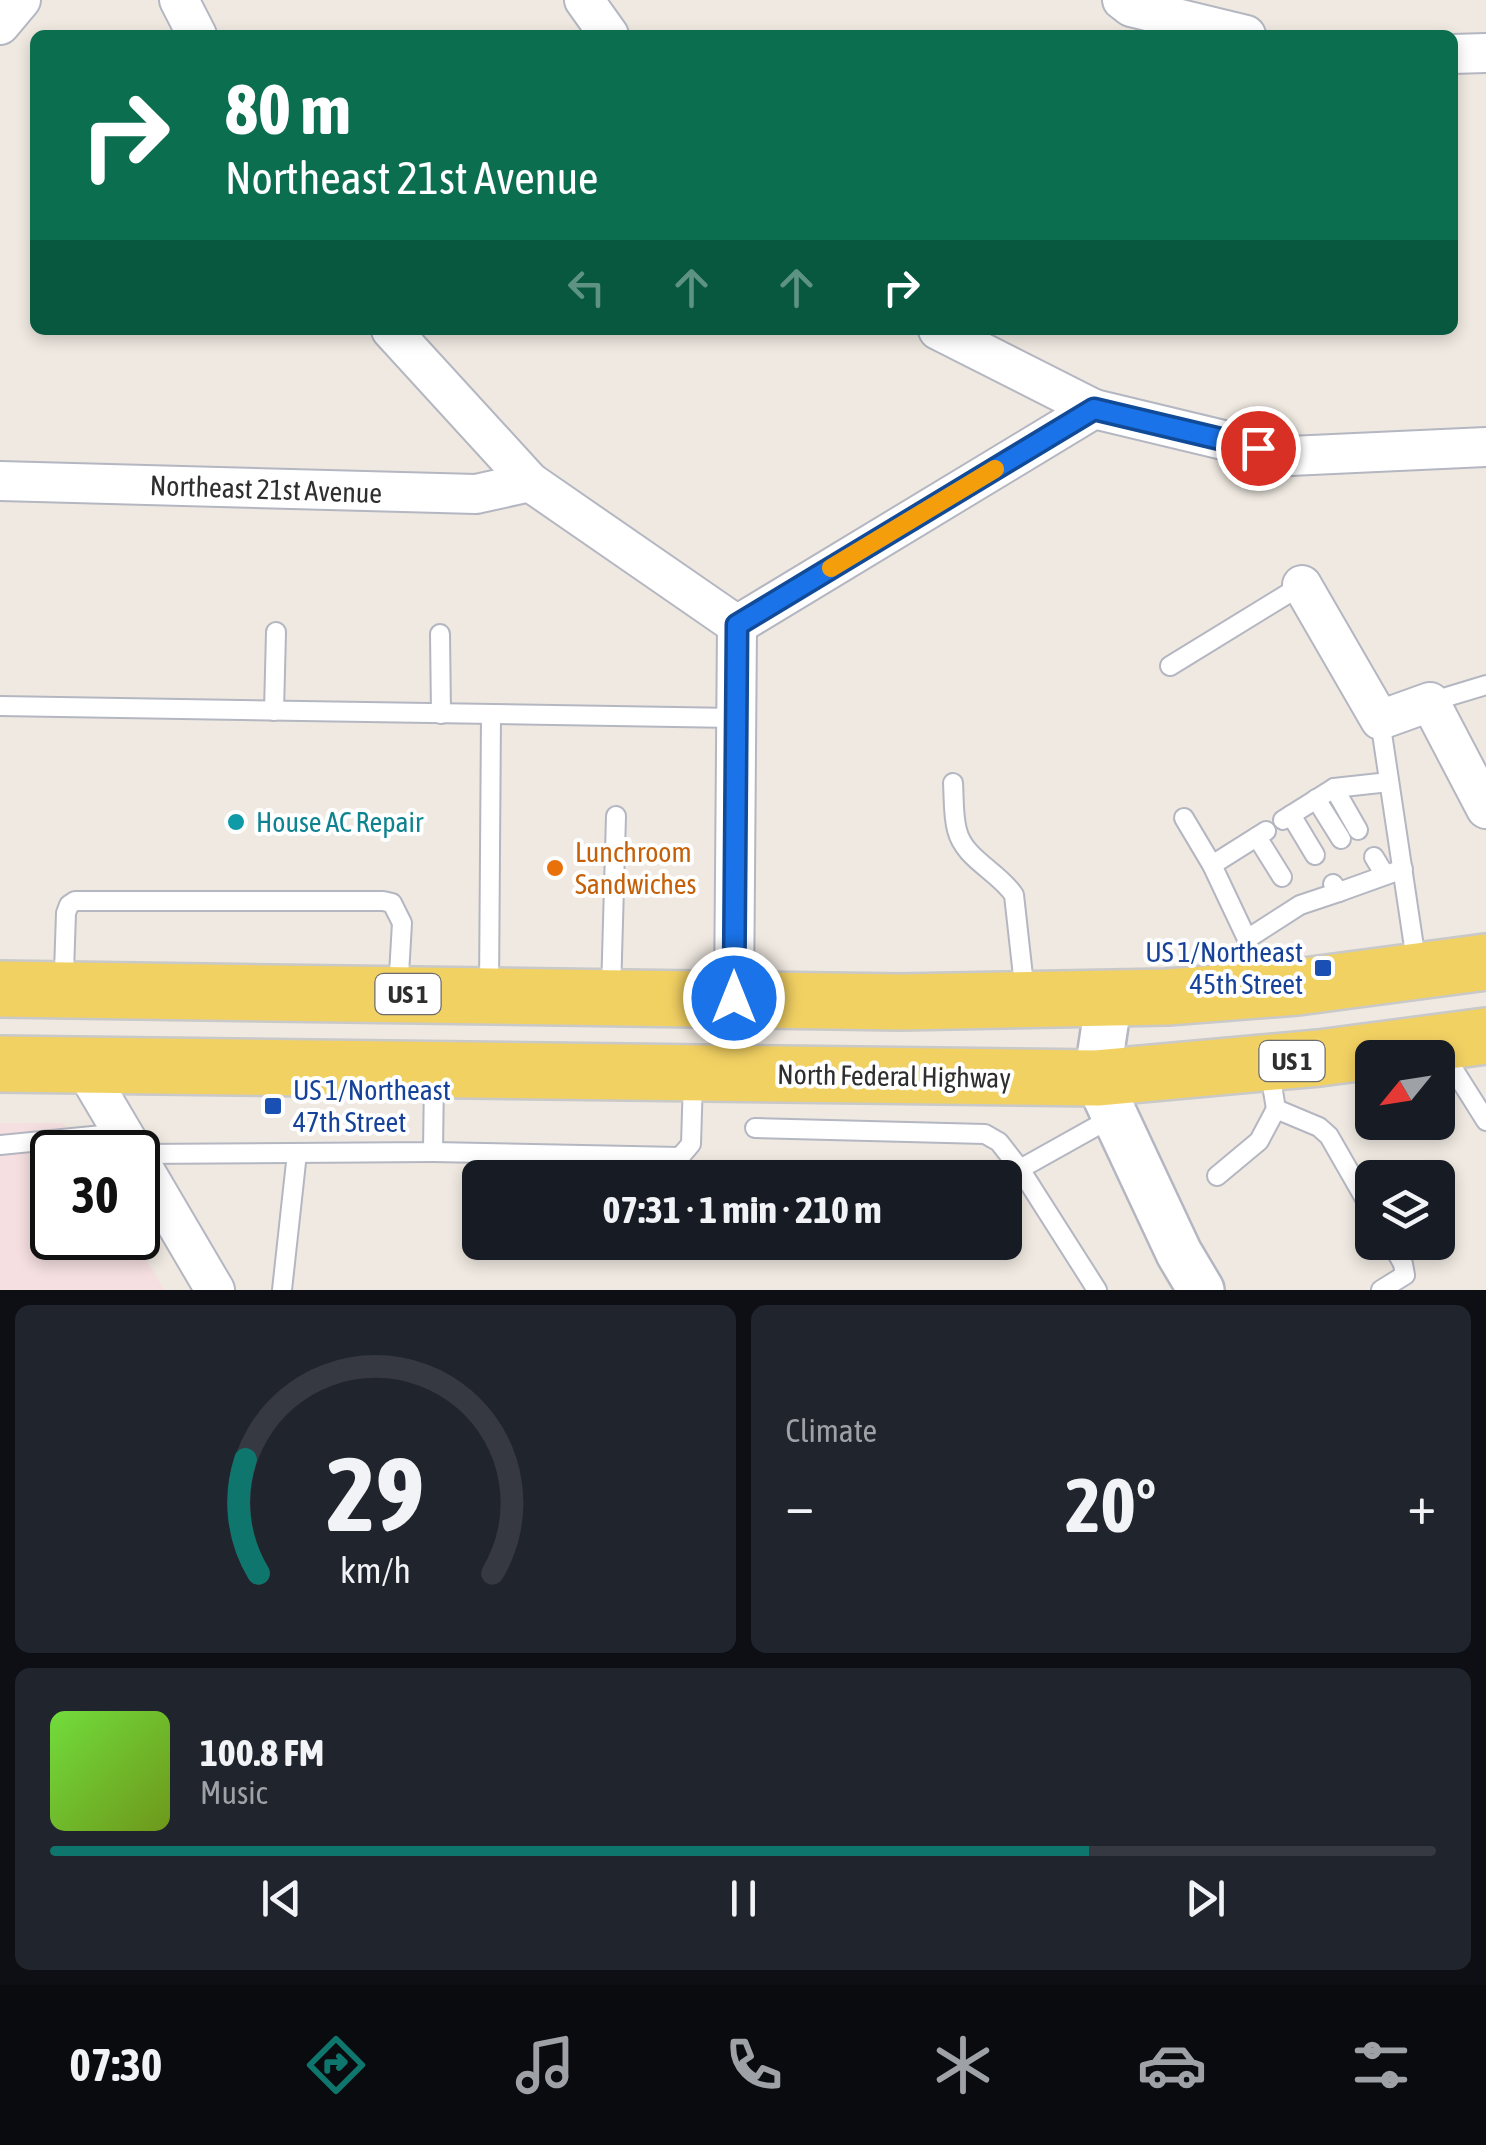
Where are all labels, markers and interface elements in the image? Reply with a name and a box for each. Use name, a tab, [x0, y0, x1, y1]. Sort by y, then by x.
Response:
text: 80 m	[225, 69, 351, 149]
icon: right	[60, 70, 190, 200]
text: Northeast 21st Avenue	[225, 152, 599, 204]
icon: left	[559, 260, 614, 315]
icon: ahead	[664, 260, 719, 315]
icon: ahead	[769, 260, 824, 315]
icon: right	[874, 260, 929, 315]
pin	[1216, 406, 1301, 491]
icon: arrive	[1231, 421, 1286, 476]
street label: Northeast 21st Avenue	[149, 469, 383, 509]
place label: House AC Repair	[256, 806, 424, 838]
marker: House AC Repair	[225, 811, 247, 833]
place label: Lunchroom Sandwiches	[575, 836, 696, 900]
marker: Lunchroom Sandwiches	[544, 857, 566, 879]
place label: US 1/Northeast 45th Street	[1145, 936, 1303, 1000]
position arrow	[682, 946, 786, 1050]
marker: US 1/Northeast 45th Street	[1312, 957, 1334, 979]
road number: US 1	[376, 974, 440, 1014]
north arrow	[1355, 1040, 1455, 1140]
map controls	[1355, 1040, 1455, 1260]
road number: US 1	[1260, 1041, 1324, 1081]
street label: North Federal Highway	[777, 1058, 1011, 1094]
place label: US 1/Northeast 47th Street	[293, 1074, 451, 1138]
marker: US 1/Northeast 47th Street	[262, 1095, 284, 1117]
speed limit sign: 30	[30, 1130, 160, 1260]
button: layers	[1355, 1160, 1455, 1260]
text: 07:31 · 1 min · 210 m	[602, 1188, 882, 1231]
text: Climate	[786, 1412, 877, 1449]
text: 29	[326, 1434, 424, 1553]
text: 20°	[1065, 1462, 1156, 1548]
text: −	[786, 1473, 814, 1536]
text: +	[1407, 1473, 1436, 1536]
text: km/h	[340, 1550, 411, 1591]
text: 100.8 FM	[200, 1731, 324, 1774]
text: Music	[200, 1774, 267, 1811]
icon: previous	[254, 1871, 309, 1926]
icon: pause	[716, 1871, 771, 1926]
icon: next	[1178, 1871, 1233, 1926]
icon: directions	[301, 2030, 371, 2100]
icon: music	[510, 2030, 580, 2100]
icon: phone	[719, 2030, 789, 2100]
icon: climate	[928, 2030, 998, 2100]
icon: car	[1137, 2030, 1207, 2100]
icon: filters	[1346, 2030, 1416, 2100]
text: 07:30	[70, 2039, 162, 2091]

